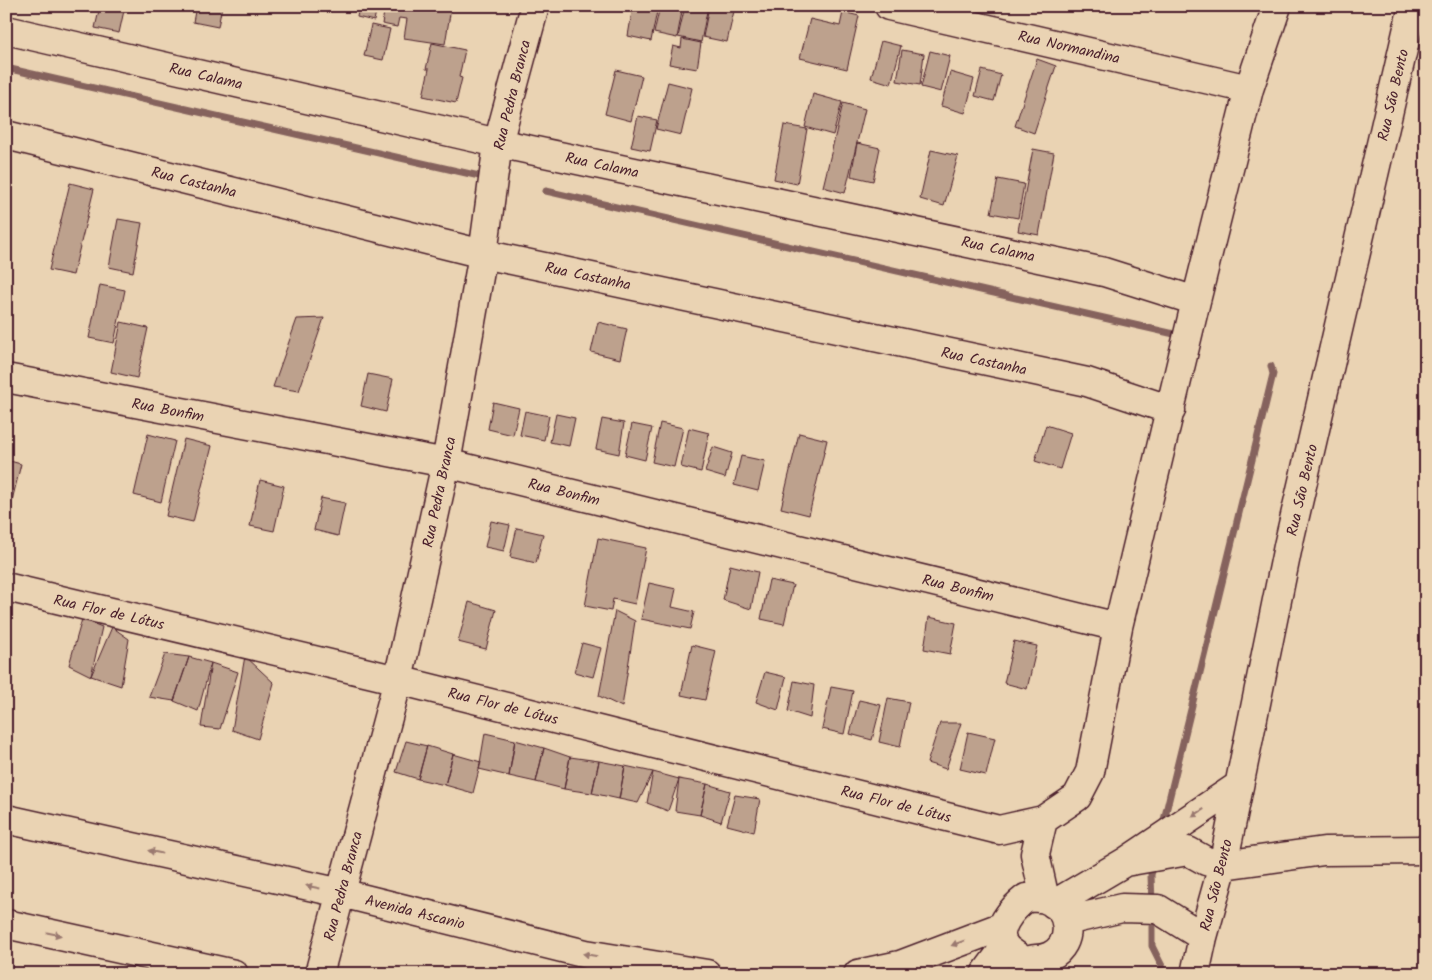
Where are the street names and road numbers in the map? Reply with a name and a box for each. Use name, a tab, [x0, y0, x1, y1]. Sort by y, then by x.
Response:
street label: Rua Normandina	[1015, 25, 1122, 71]
street label: Rua Pedra Branca	[488, 38, 538, 153]
street label: Rua São Bento	[1372, 47, 1416, 144]
street label: Rua Calama	[167, 57, 245, 97]
street label: Rua Calama	[563, 146, 641, 185]
street label: Rua Castanha	[148, 161, 239, 205]
street label: Rua Calama	[959, 230, 1037, 269]
street label: Rua Castanha	[543, 256, 633, 298]
street label: Rua Castanha	[939, 341, 1029, 383]
street label: Rua Bonfim	[130, 392, 206, 430]
street label: Rua Pedra Branca	[417, 435, 463, 550]
street label: Rua São Bento	[1281, 442, 1325, 539]
street label: Rua Bonfim	[525, 472, 602, 513]
street label: Rua Bonfim	[919, 568, 996, 609]
street label: Rua Flor de Lótus	[51, 589, 167, 638]
street label: Rua Flor de Lótus	[445, 682, 561, 732]
street label: Rua Flor de Lótus	[838, 780, 954, 830]
street label: Rua Pedra Branca	[318, 829, 370, 944]
street label: Rua São Bento	[1194, 837, 1240, 934]
street label: Avenida Ascanio	[362, 889, 467, 937]

